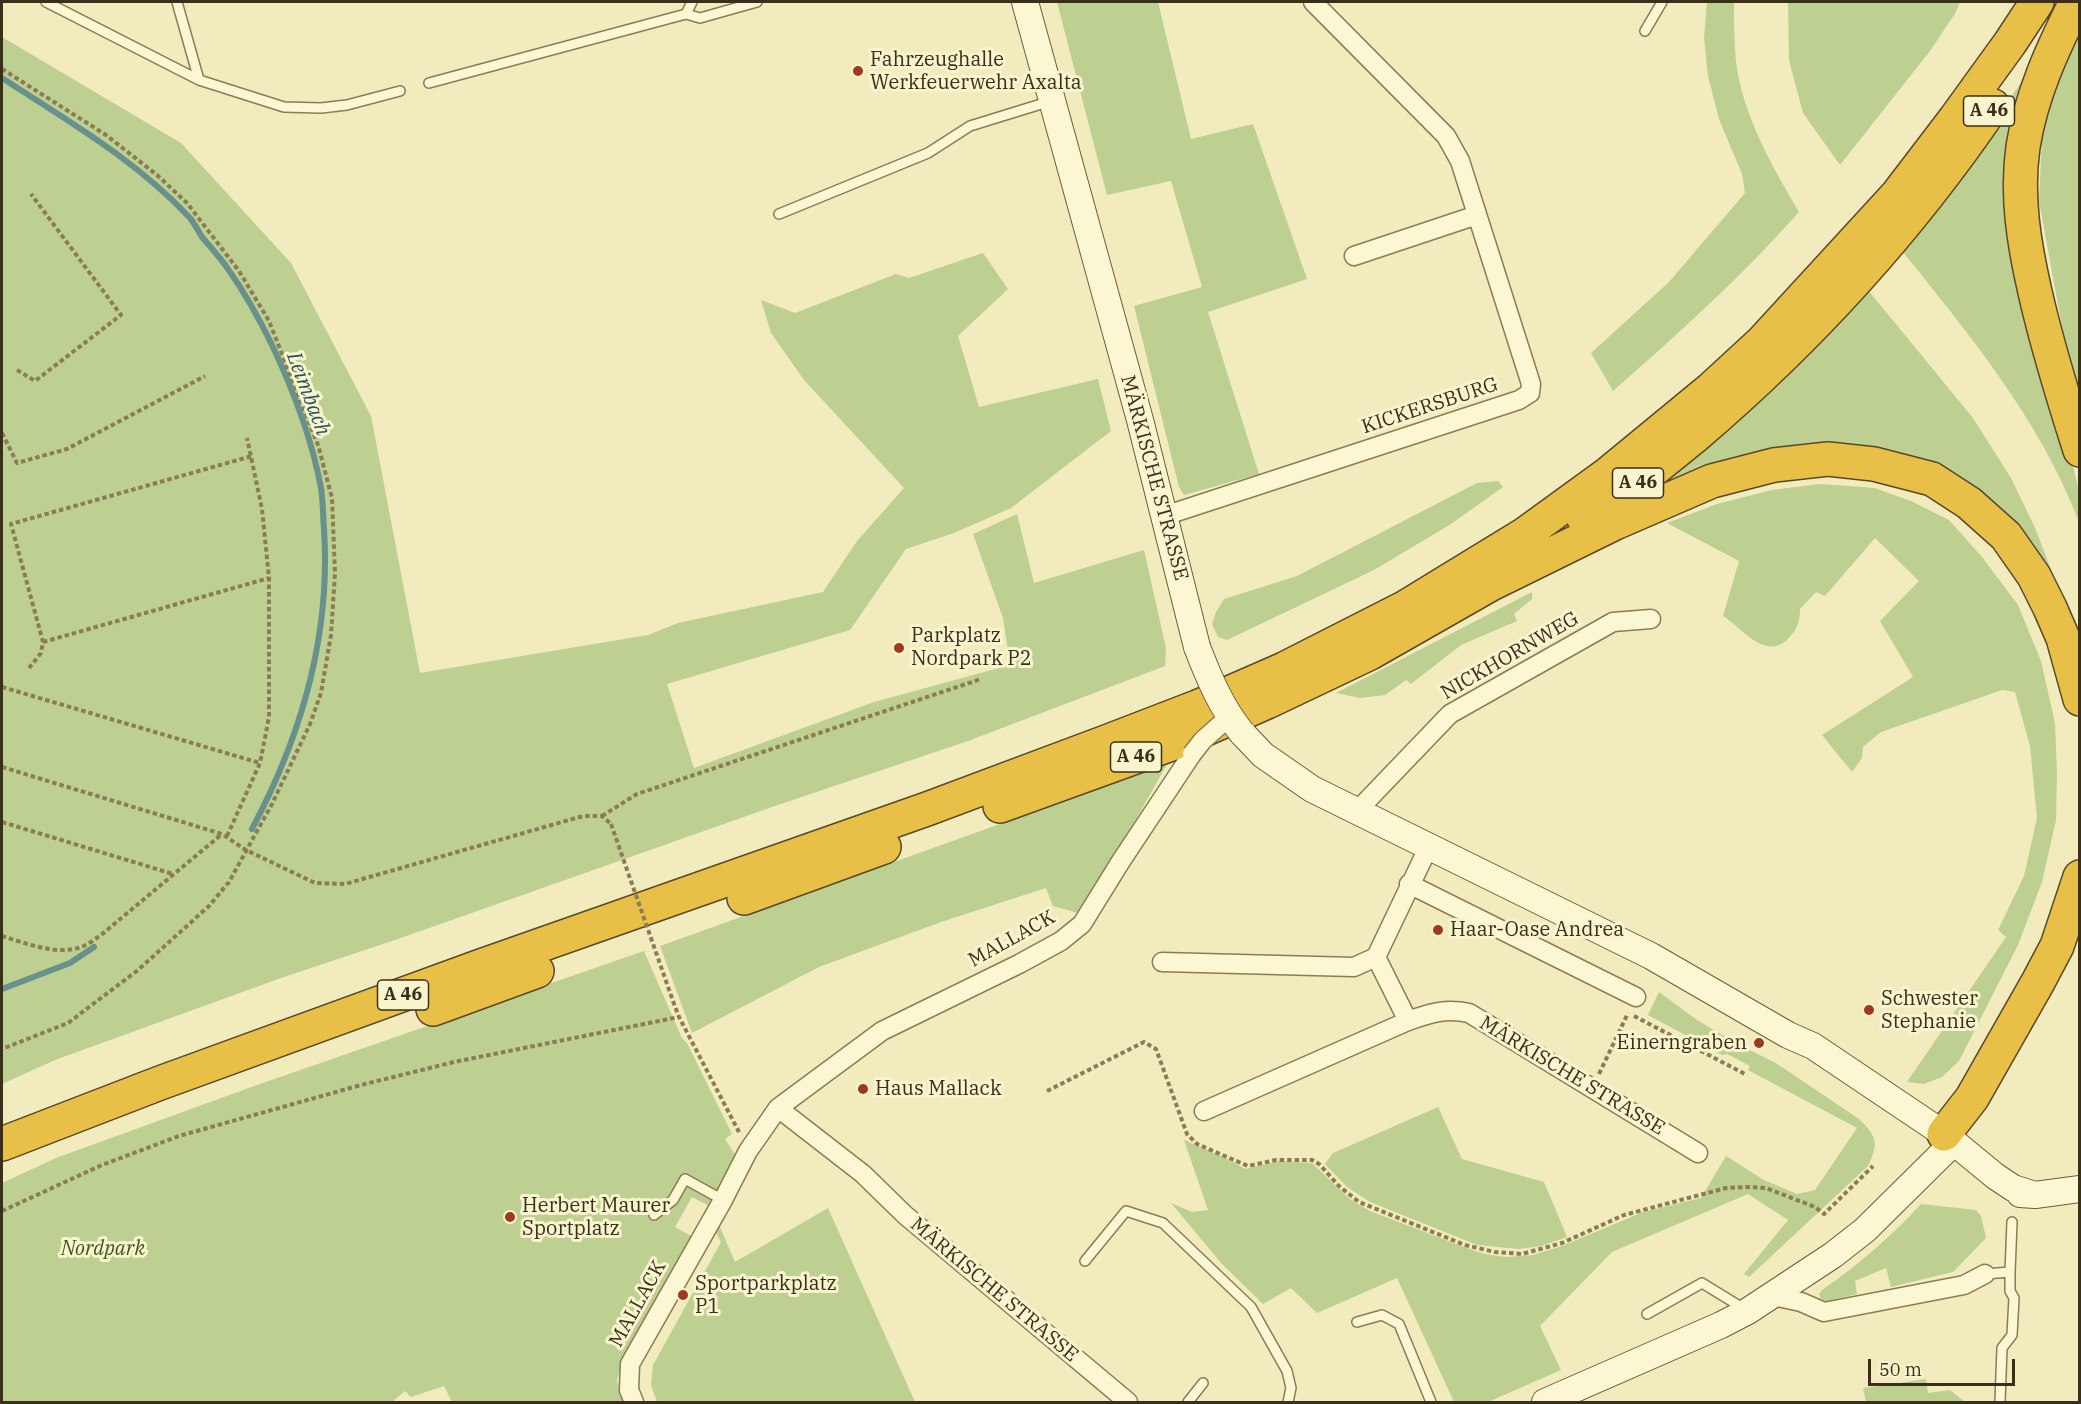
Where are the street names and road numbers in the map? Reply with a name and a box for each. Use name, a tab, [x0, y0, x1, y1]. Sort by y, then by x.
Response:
road number: A 46	[1964, 96, 2014, 126]
street label: MÄRKISCHE STRASSE	[1115, 373, 1193, 583]
street label: KICKERSBURG	[1359, 373, 1501, 439]
road number: A 46	[1612, 468, 1664, 498]
street label: NICKHORNWEG	[1437, 607, 1583, 705]
road number: A 46	[1110, 742, 1162, 772]
street label: MALLACK	[964, 905, 1060, 973]
road number: A 46	[378, 980, 428, 1010]
street label: MÄRKISCHE STRASSE	[1475, 1011, 1669, 1141]
street label: MÄRKISCHE STRASSE	[905, 1213, 1083, 1367]
street label: MALLACK	[604, 1256, 672, 1352]

